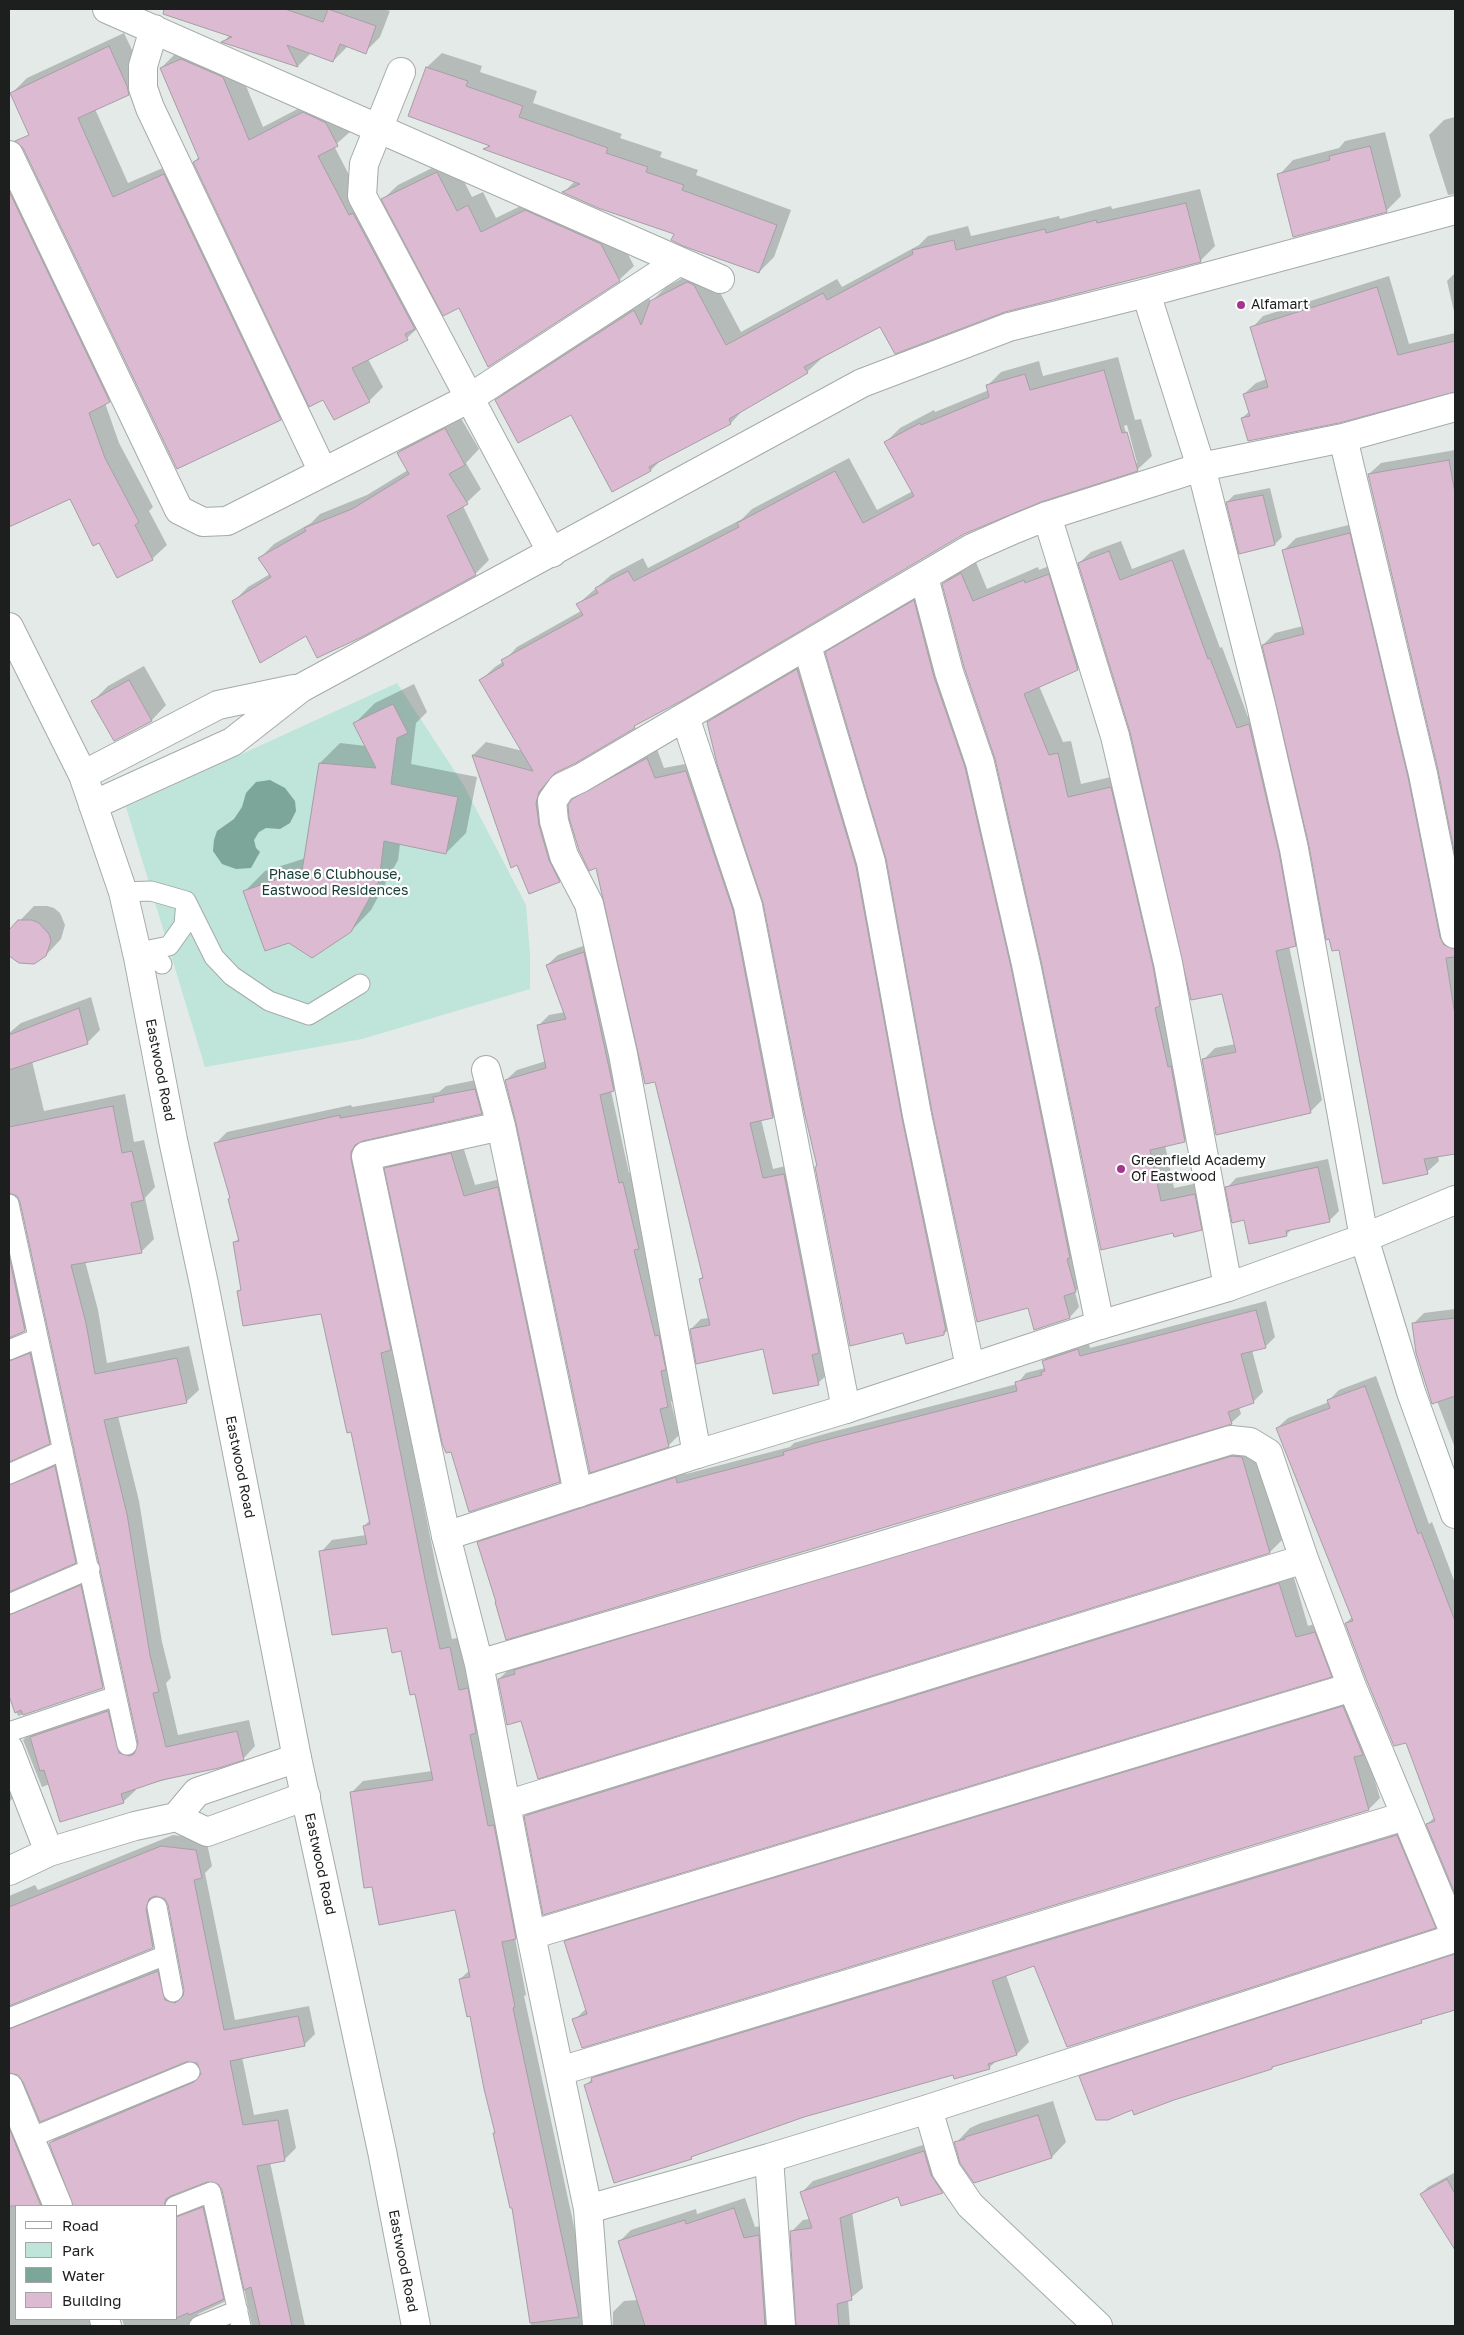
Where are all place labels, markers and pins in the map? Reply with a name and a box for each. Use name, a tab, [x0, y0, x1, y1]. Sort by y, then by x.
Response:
place label: Alfamart	[1251, 297, 1309, 313]
marker: Alfamart	[1235, 299, 1247, 311]
place label: Greenfield Academy Of Eastwood	[1131, 1153, 1266, 1186]
marker: Greenfield Academy Of Eastwood	[1115, 1163, 1127, 1175]

